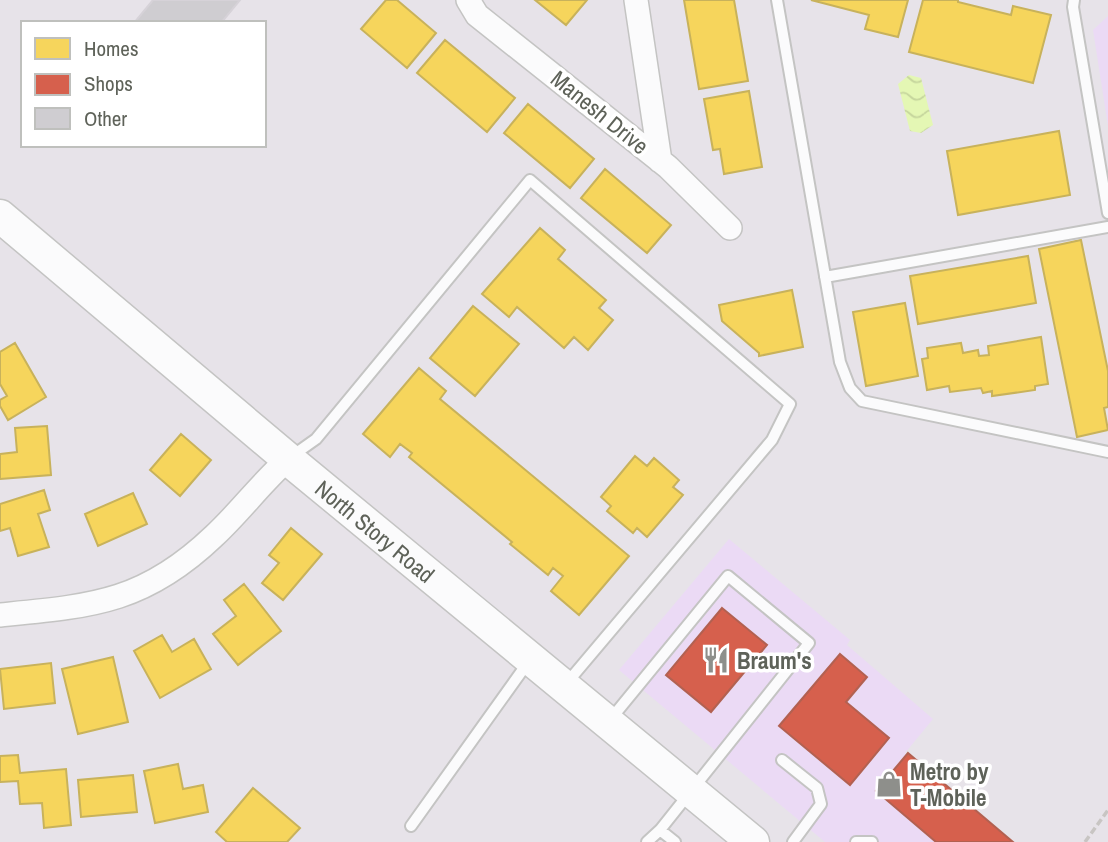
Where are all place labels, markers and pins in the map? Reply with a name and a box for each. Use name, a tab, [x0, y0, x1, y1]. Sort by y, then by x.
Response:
restaurant icon: Braum's	[701, 645, 731, 675]
place label: Braum's	[737, 645, 812, 676]
place label: Metro by T-Mobile	[910, 756, 989, 813]
shop icon: Metro by T-Mobile	[874, 769, 904, 799]

